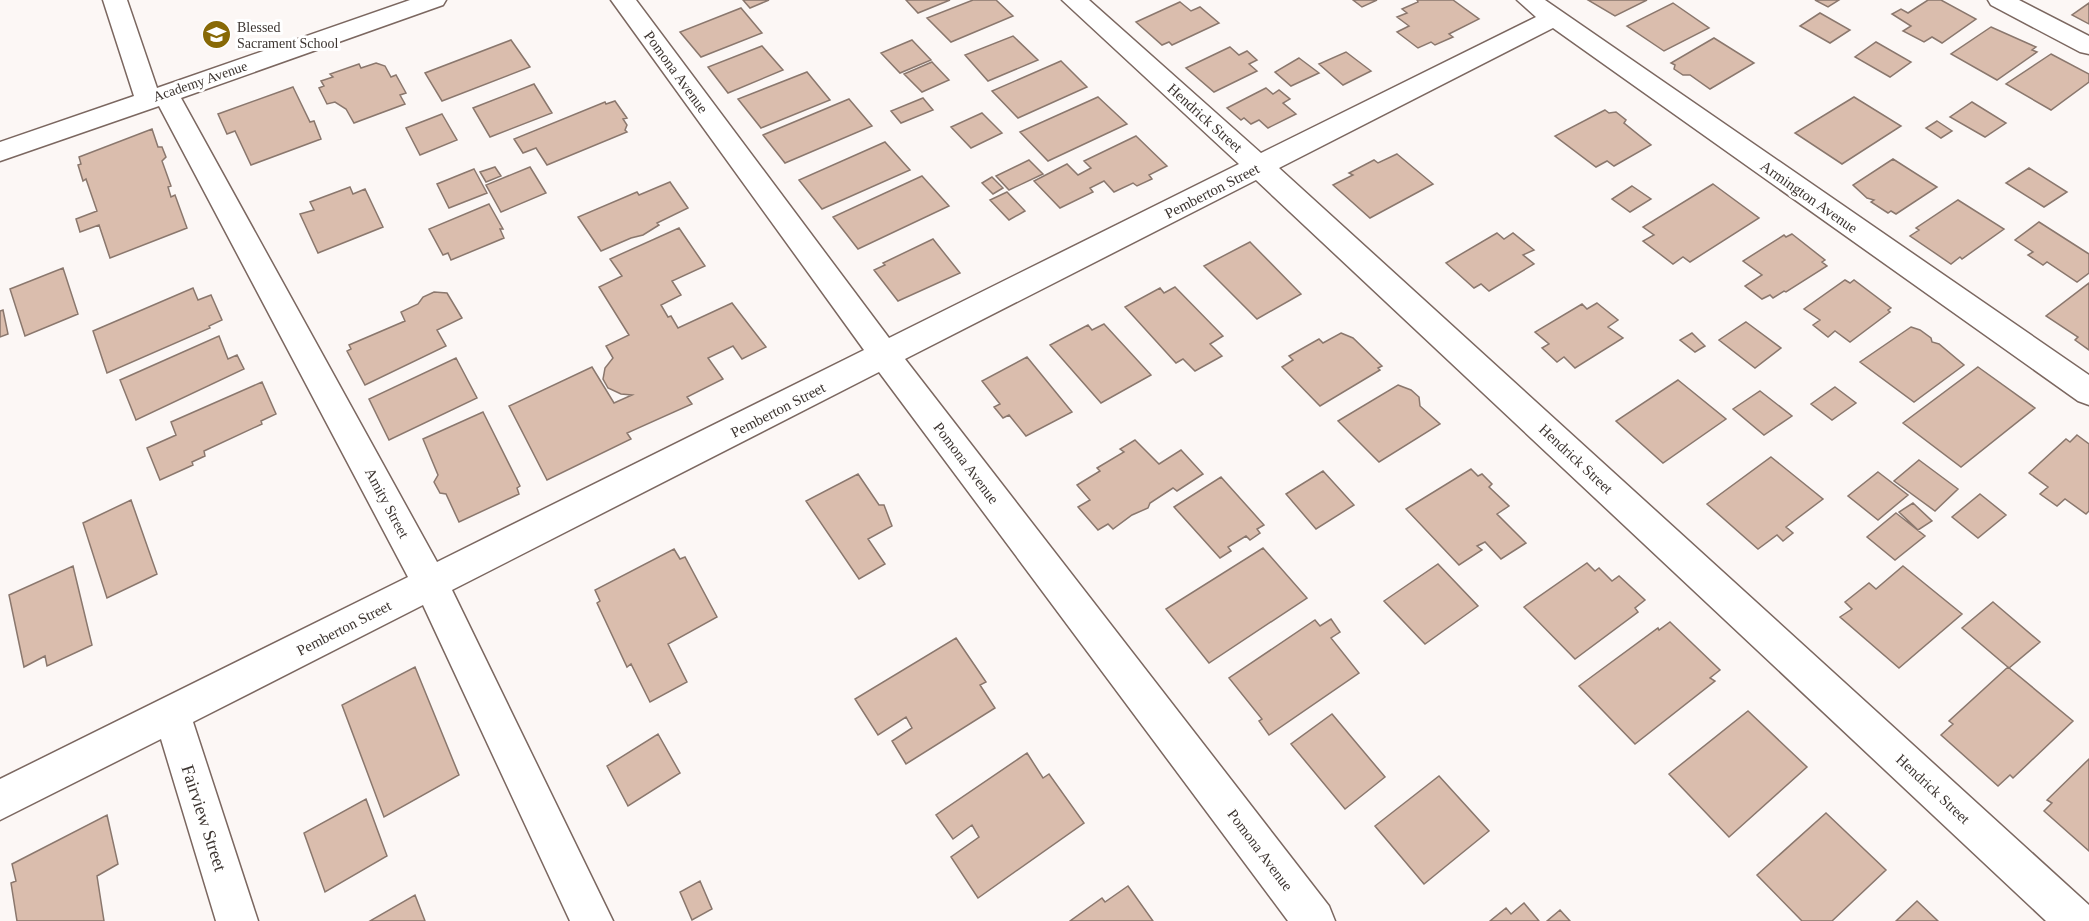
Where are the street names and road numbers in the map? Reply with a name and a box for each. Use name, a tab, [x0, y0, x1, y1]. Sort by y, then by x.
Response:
street label: Pomona Avenue	[641, 28, 711, 116]
street label: Academy Avenue	[151, 58, 249, 105]
street label: Hendrick Street	[1165, 80, 1246, 156]
street label: Armington Avenue	[1758, 158, 1861, 237]
street label: Pemberton Street	[1162, 160, 1263, 222]
street label: Pemberton Street	[728, 379, 829, 441]
street label: Pomona Avenue	[930, 419, 1002, 507]
street label: Hendrick Street	[1536, 421, 1617, 498]
street label: Amity Street	[362, 465, 413, 542]
street label: Pemberton Street	[294, 597, 395, 659]
street label: Hendrick Street	[1893, 751, 1974, 828]
street label: Fairview Street	[177, 762, 231, 874]
street label: Pomona Avenue	[1224, 806, 1296, 894]

